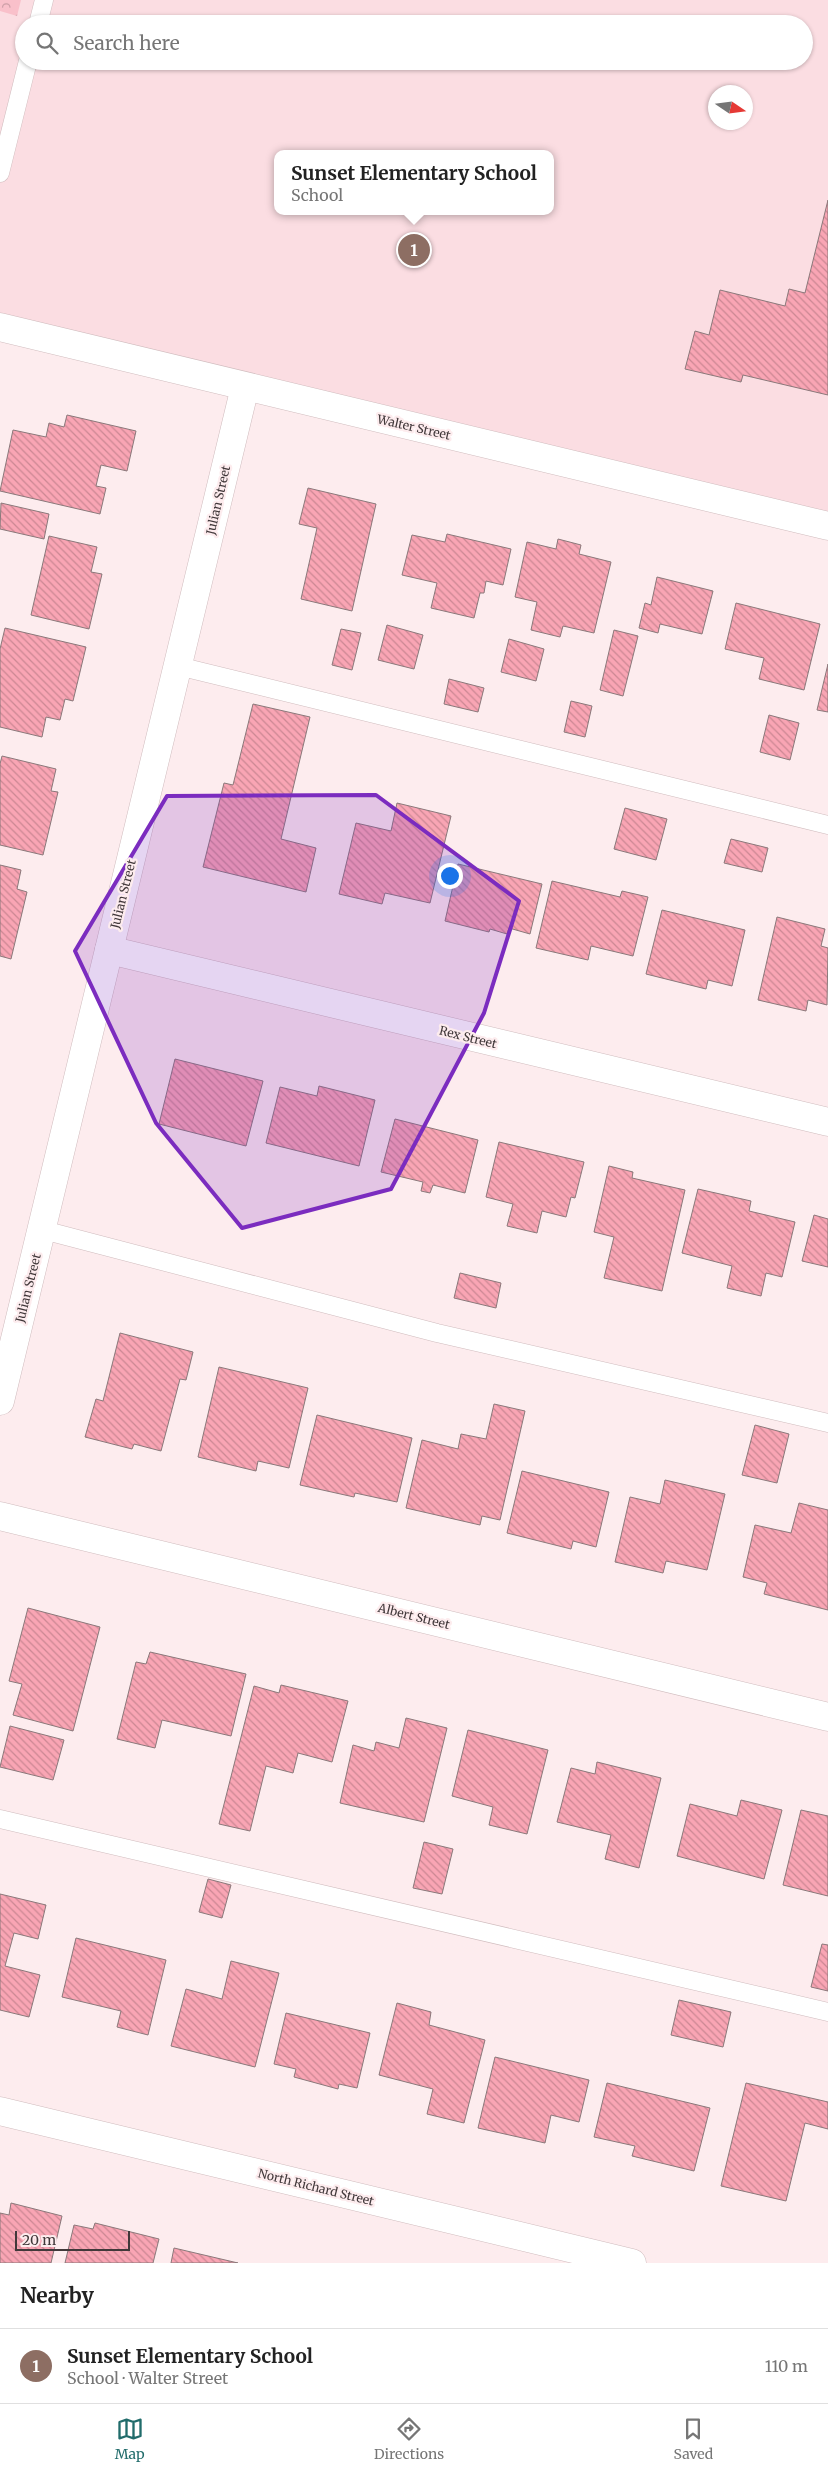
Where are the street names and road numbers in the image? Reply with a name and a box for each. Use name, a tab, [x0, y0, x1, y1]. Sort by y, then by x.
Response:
street label: Walter Street	[375, 411, 452, 443]
street label: Julian Street	[203, 464, 233, 537]
street label: Julian Street	[107, 858, 139, 931]
street label: Rex Street	[438, 1023, 499, 1051]
street label: Julian Street	[12, 1252, 44, 1325]
street label: Albert Street	[376, 1600, 452, 1632]
street label: North Richard Street	[257, 2165, 376, 2209]

